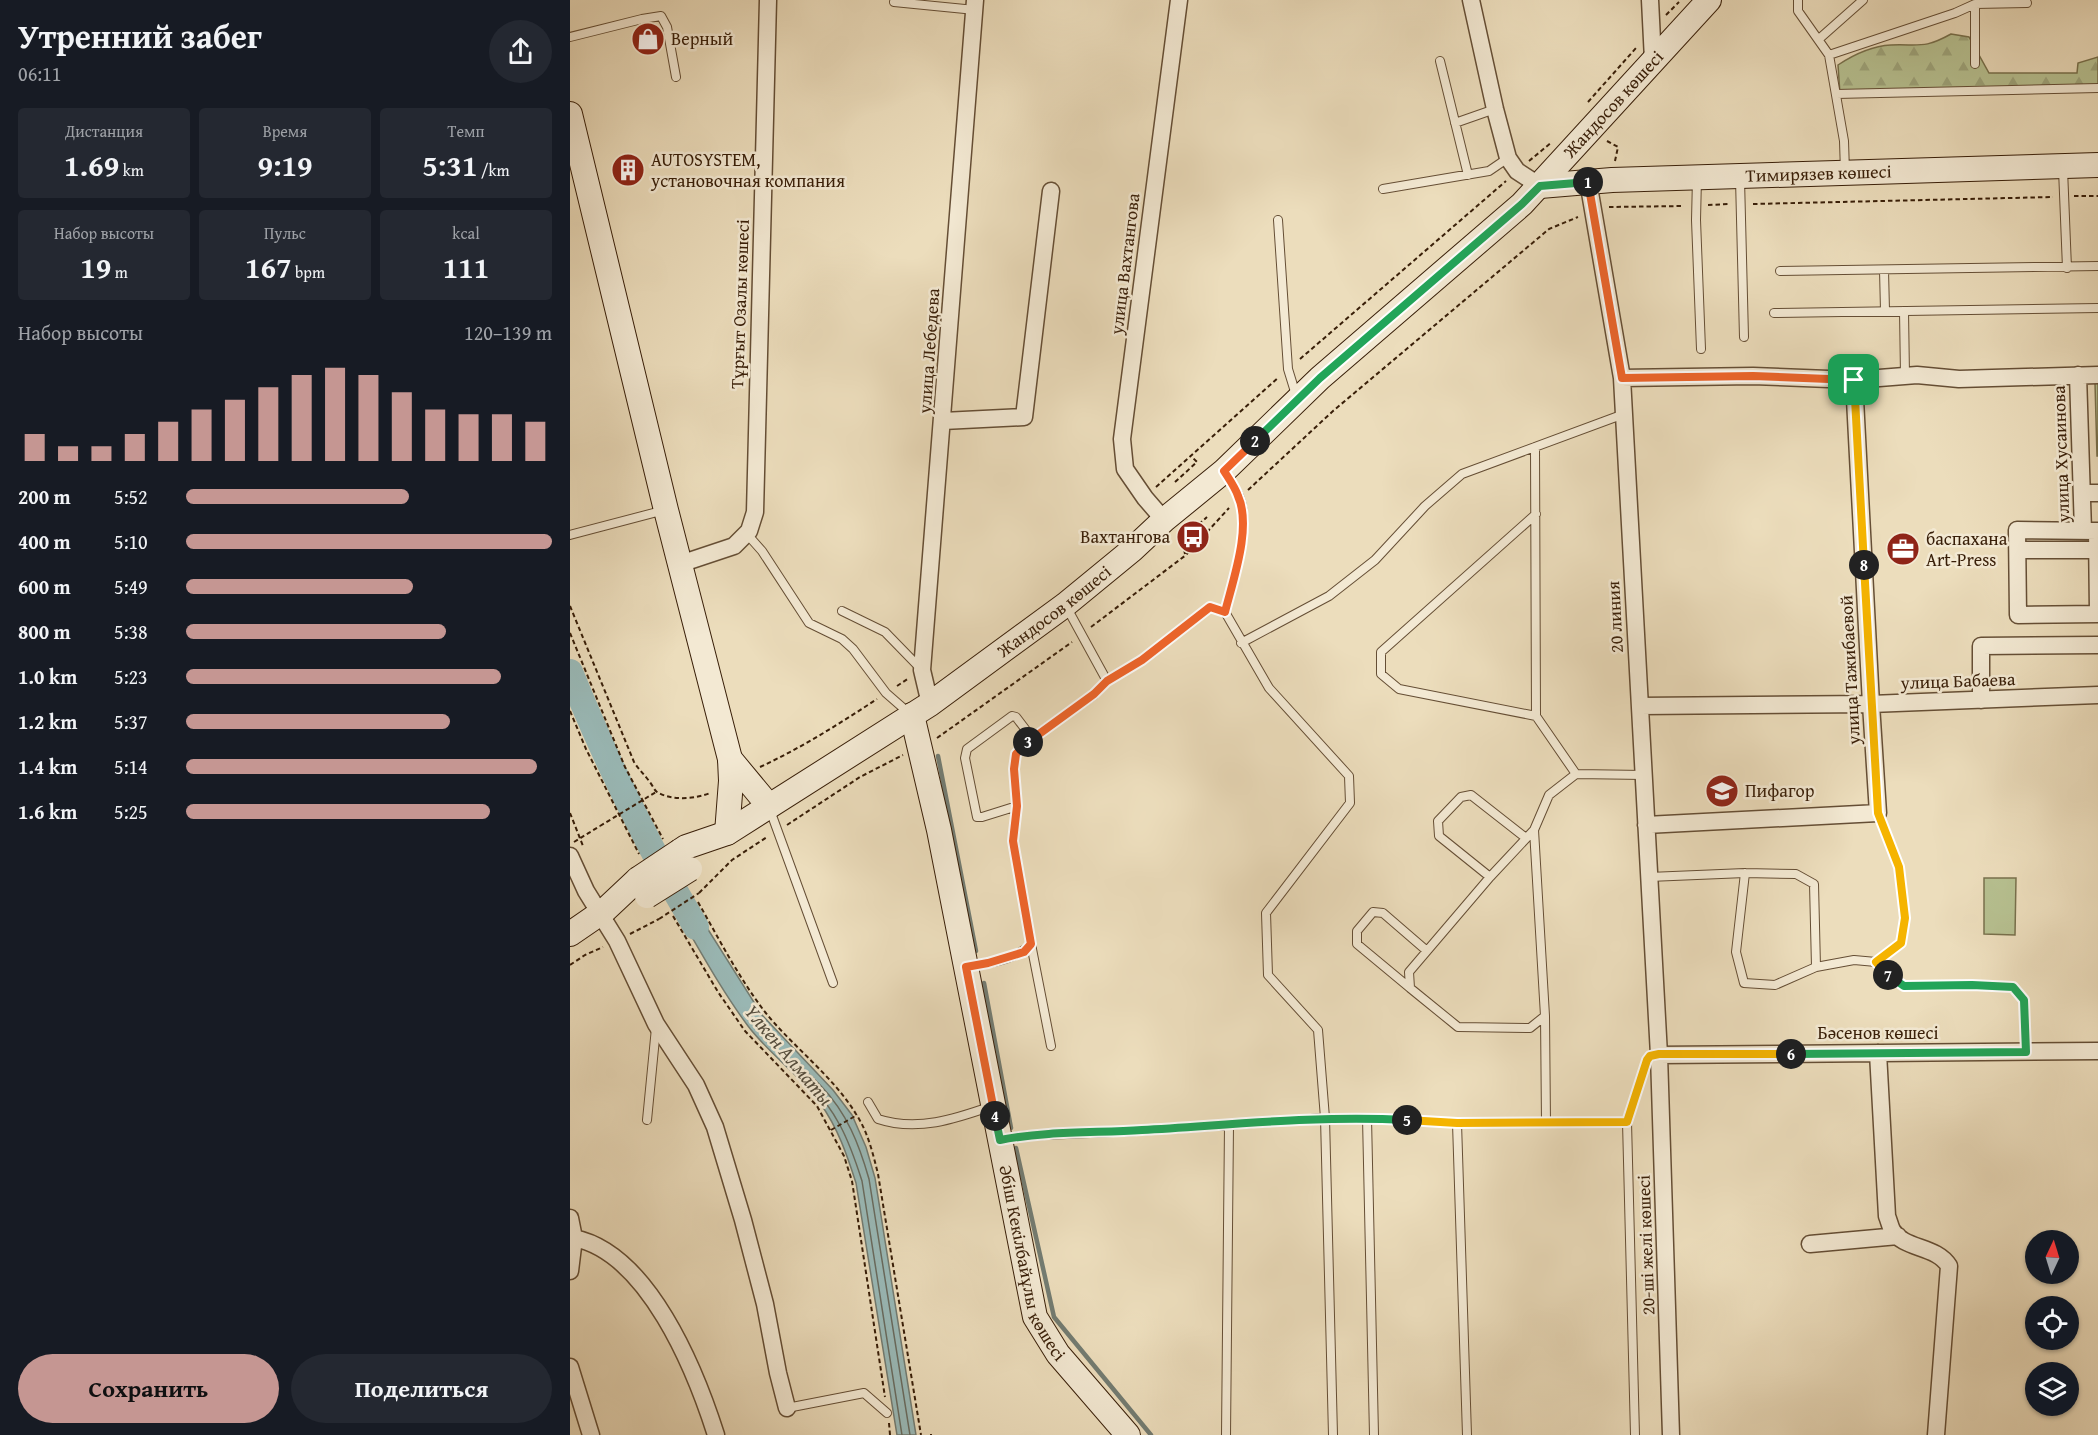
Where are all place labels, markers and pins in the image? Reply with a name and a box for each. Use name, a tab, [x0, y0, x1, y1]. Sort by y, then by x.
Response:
shop icon: Верный	[630, 21, 666, 57]
place label: Верный	[671, 25, 733, 52]
place label: AUTOSYSTEM, установочная компания	[650, 146, 845, 194]
building icon: AUTOSYSTEM, установочная компания	[610, 152, 646, 188]
pin: 1	[1573, 167, 1603, 197]
pin	[1828, 354, 1879, 405]
pin: 2	[1240, 426, 1270, 456]
bus stop icon: Вахтангова	[1175, 519, 1211, 555]
place label: Вахтангова	[1080, 523, 1170, 550]
place label: баспахана Art-Press	[1926, 525, 2008, 573]
office icon: баспахана Art-Press	[1885, 531, 1921, 567]
pin: 8	[1849, 550, 1879, 580]
pin: 3	[1013, 727, 1043, 757]
school or university icon: Пифагор	[1704, 773, 1740, 809]
place label: Пифагор	[1745, 777, 1815, 804]
pin: 7	[1873, 960, 1903, 990]
pin: 6	[1776, 1039, 1806, 1069]
pin: 4	[980, 1101, 1010, 1131]
pin: 5	[1392, 1105, 1422, 1135]

